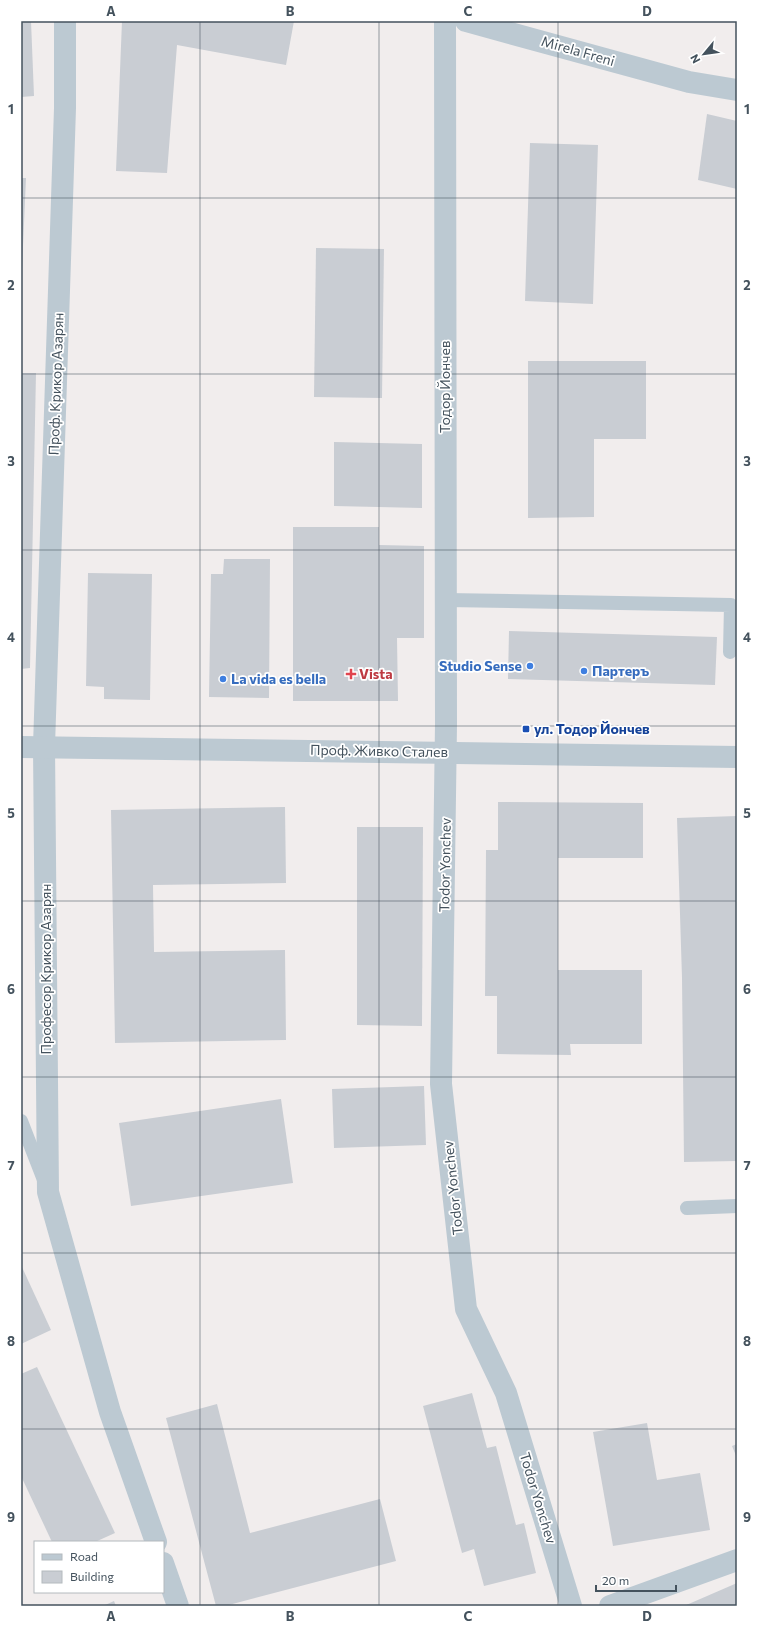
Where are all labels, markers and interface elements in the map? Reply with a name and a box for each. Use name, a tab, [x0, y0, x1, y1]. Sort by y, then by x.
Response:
text: A	[106, 3, 116, 19]
text: B	[286, 3, 295, 19]
text: C	[464, 3, 473, 19]
text: D	[642, 3, 652, 19]
street label: Mirela Freni	[540, 32, 617, 69]
north arrow	[684, 34, 724, 74]
text: N	[687, 52, 703, 66]
text: 1	[8, 101, 14, 117]
text: 1	[744, 101, 750, 117]
text: 2	[7, 277, 15, 293]
text: 2	[743, 277, 751, 293]
street label: Проф. Крикор Азарян	[45, 312, 66, 456]
street label: Тодор Йончев	[436, 341, 453, 433]
text: 3	[7, 453, 15, 469]
text: 3	[743, 453, 751, 469]
text: 4	[7, 629, 15, 645]
text: 4	[743, 629, 751, 645]
place label: Studio Sense	[439, 657, 522, 674]
marker: Studio Sense	[525, 661, 535, 671]
place label: Партеръ	[592, 662, 649, 679]
place label: Vista	[359, 665, 393, 682]
marker: Партеръ	[579, 666, 589, 676]
marker: Vista	[346, 669, 356, 679]
place label: La vida es bella	[231, 670, 326, 687]
marker: La vida es bella	[218, 674, 228, 684]
place label: ул. Тодор Йончев	[534, 720, 650, 737]
marker: ул. Тодор Йончев	[521, 724, 531, 734]
street label: Проф. Живко Сталев	[310, 741, 448, 760]
text: 5	[7, 805, 15, 821]
text: 5	[743, 805, 751, 821]
street label: Todor Yonchev	[435, 818, 454, 912]
street label: Професор Крикор Азарян	[37, 884, 54, 1054]
text: 6	[7, 981, 15, 997]
text: 6	[743, 981, 751, 997]
street label: Todor Yonchev	[439, 1140, 466, 1236]
text: 7	[7, 1157, 15, 1173]
text: 7	[743, 1157, 751, 1173]
text: 8	[7, 1333, 15, 1349]
text: 8	[743, 1333, 751, 1349]
street label: Todor Yonchev	[517, 1450, 560, 1546]
text: 9	[7, 1509, 15, 1525]
text: 9	[743, 1509, 751, 1525]
legend	[34, 1541, 164, 1593]
text: Road	[70, 1549, 98, 1563]
scale bar	[596, 1567, 676, 1593]
text: Building	[70, 1569, 114, 1583]
text: 20 m	[602, 1573, 629, 1587]
text: A	[106, 1608, 116, 1624]
text: B	[286, 1608, 295, 1624]
text: C	[464, 1608, 473, 1624]
text: D	[642, 1608, 652, 1624]

